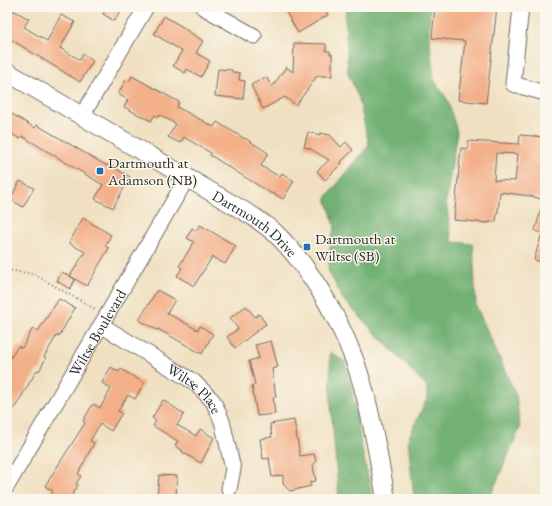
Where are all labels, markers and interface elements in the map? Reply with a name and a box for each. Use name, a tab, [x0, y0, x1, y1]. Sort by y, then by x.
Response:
place label: Dartmouth at Adamson (NB)	[107, 153, 197, 189]
marker: Dartmouth at Adamson (NB)	[95, 166, 105, 176]
street label: Dartmouth Drive	[209, 185, 302, 260]
place label: Dartmouth at Wiltse (SB)	[315, 229, 395, 265]
marker: Dartmouth at Wiltse (SB)	[302, 242, 312, 252]
street label: Wiltse Boulevard	[64, 285, 130, 379]
street label: Wiltse Place	[164, 359, 227, 416]

